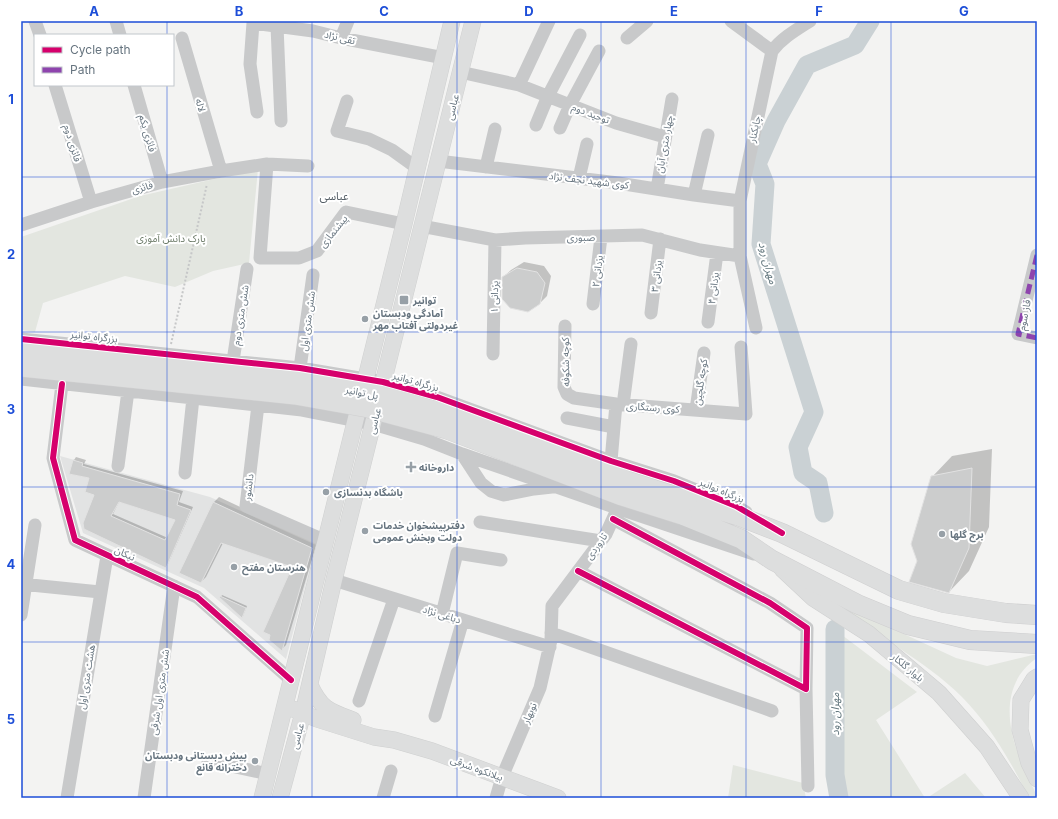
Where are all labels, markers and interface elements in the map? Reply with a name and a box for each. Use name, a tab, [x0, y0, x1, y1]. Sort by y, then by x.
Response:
text: A	[89, 3, 99, 19]
text: B	[235, 3, 244, 19]
text: C	[379, 3, 389, 19]
text: D	[524, 3, 534, 19]
text: E	[670, 3, 678, 19]
text: F	[815, 3, 823, 19]
text: G	[959, 3, 969, 19]
street label: تقی نژاد	[323, 28, 357, 47]
legend	[34, 34, 174, 86]
text: Cycle path	[70, 42, 131, 57]
text: Path	[70, 62, 95, 77]
text: 1	[8, 91, 14, 107]
street label: عباسى	[443, 93, 461, 121]
street label: لاله	[193, 97, 209, 113]
street label: توحید دوم	[569, 100, 612, 129]
street label: فائزی یکم	[135, 113, 159, 154]
street label: چهار متری آبان	[653, 114, 676, 174]
street label: چایکنار	[745, 115, 764, 145]
street label: فائزی دوم	[59, 123, 85, 165]
street label: کوی شهید نجف نژاد	[548, 169, 631, 192]
street label: فائزی	[130, 178, 155, 197]
district label: عباسی	[319, 189, 349, 203]
street label: پیشنمازی	[316, 212, 351, 250]
street label: صبوری	[567, 231, 595, 244]
park label: پارک دانش آموزی	[136, 232, 206, 245]
water label: مهران رود	[756, 240, 780, 286]
text: 2	[7, 246, 15, 262]
street label: یزدانی ۲	[589, 254, 606, 288]
street label: یزدانی ۳	[648, 259, 665, 293]
street label: یزدانی ۴	[705, 271, 722, 305]
street label: یزدانی ۱	[488, 281, 501, 313]
street label: شش متری دوم	[229, 284, 254, 346]
street label: شش متری اول	[297, 290, 318, 352]
marker: توانیر	[398, 294, 410, 306]
place label: توانیر	[412, 294, 437, 307]
street label: فاز سوم	[1015, 298, 1036, 332]
place label: آمادگی ودبستان غیردولتی آفتاب مهر	[372, 307, 459, 332]
marker: آمادگی ودبستان غیردولتی آفتاب مهر	[360, 314, 370, 324]
street label: بزرگراه توانیر	[69, 327, 119, 345]
street label: کوچه شکوفه	[559, 336, 572, 387]
street label: کوچه گلچین	[691, 357, 710, 406]
street label: بزرگراه توانیر	[390, 368, 441, 394]
street label: پل توانیر	[343, 383, 380, 402]
street label: کوی رستگاری	[626, 399, 681, 416]
text: 3	[7, 401, 15, 417]
street label: عباسى	[365, 407, 383, 435]
place label: داروخانه	[419, 461, 454, 474]
marker: داروخانه	[406, 462, 416, 472]
street label: دانشور	[240, 473, 257, 502]
street label: بزرگراه توانیر	[696, 475, 746, 506]
place label: باشگاه بدنسازی	[334, 486, 403, 499]
marker: باشگاه بدنسازی	[321, 487, 331, 497]
place label: دفترپیشخوان خدمات دولت وبخش عمومی	[373, 519, 465, 544]
marker: دفترپیشخوان خدمات دولت وبخش عمومی	[360, 526, 370, 536]
place label: برج گلها	[950, 528, 984, 543]
marker: برج گلها	[937, 529, 947, 539]
street label: تاروردی	[583, 530, 610, 562]
street label: نیکان	[113, 543, 137, 563]
text: 4	[7, 556, 16, 572]
place label: هنرستان مفتح	[242, 561, 306, 576]
marker: هنرستان مفتح	[229, 562, 239, 572]
street label: دباغی نژاد	[421, 603, 463, 626]
street label: هشت متری اول	[75, 644, 98, 710]
street label: شش متری اول شرقی	[147, 648, 172, 736]
street label: بلوار گلکار	[888, 650, 927, 685]
water label: مهران رود	[828, 692, 842, 735]
street label: نوبهار	[519, 700, 540, 727]
text: 5	[7, 711, 15, 727]
street label: عباسى	[288, 722, 306, 750]
place label: پیش دبستانی ودبستان دخترانه قانع	[145, 749, 247, 776]
street label: بیلانکوه شرقی	[449, 753, 505, 784]
marker: پیش دبستانی ودبستان دخترانه قانع	[250, 756, 260, 766]

